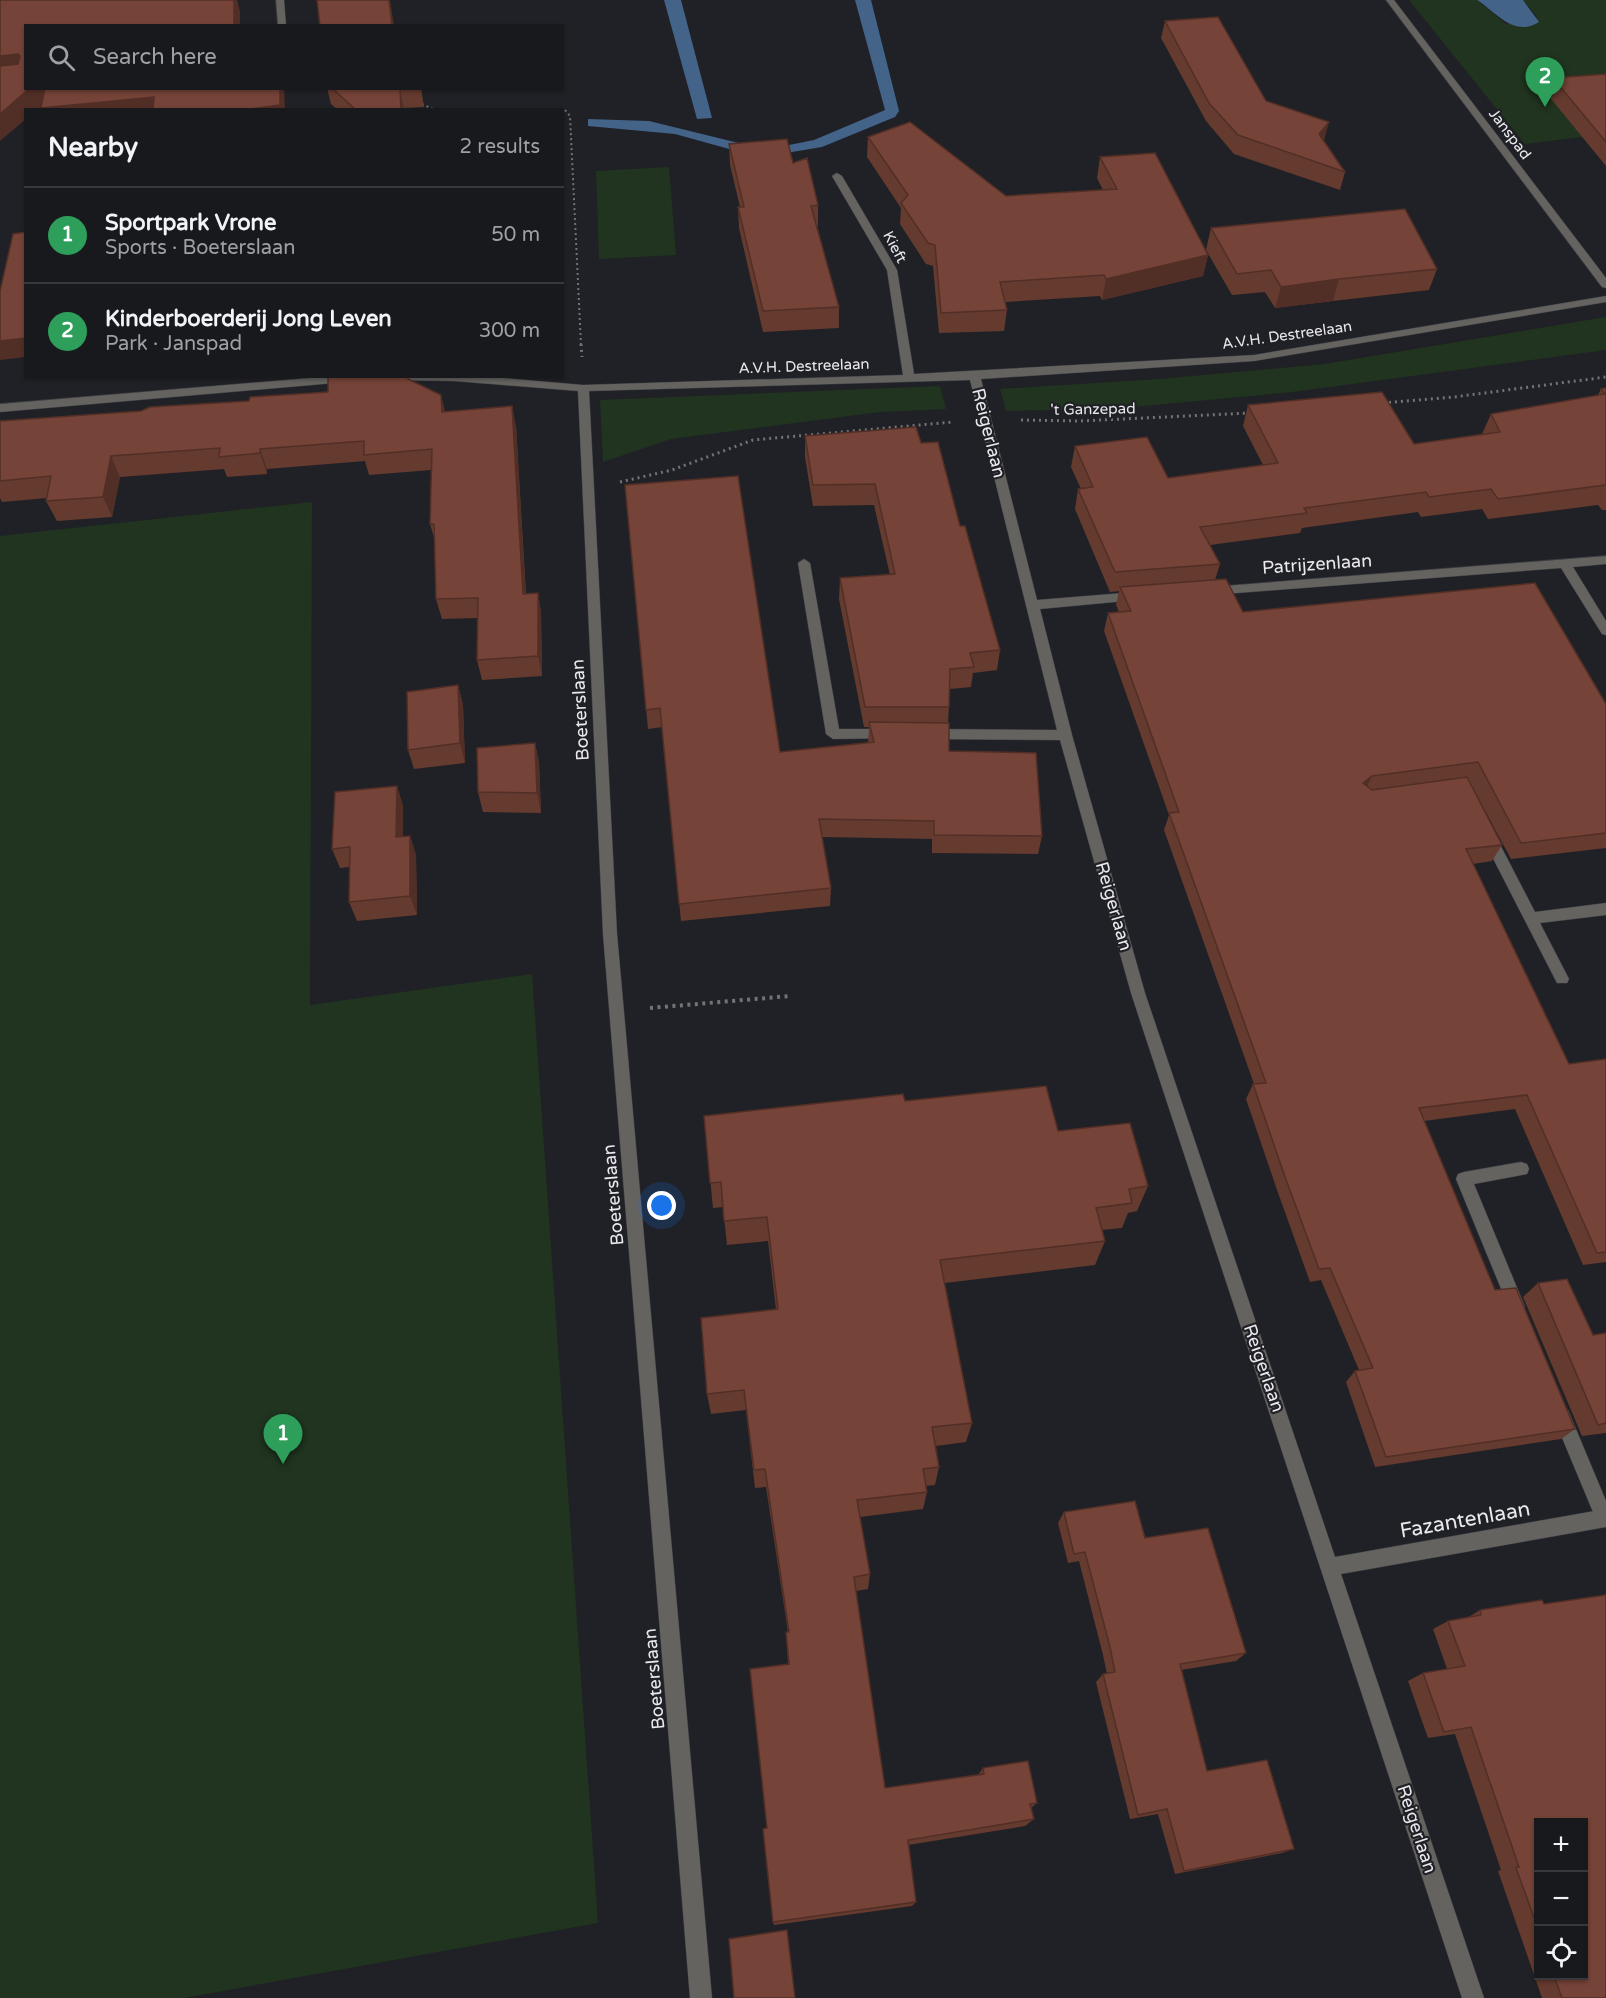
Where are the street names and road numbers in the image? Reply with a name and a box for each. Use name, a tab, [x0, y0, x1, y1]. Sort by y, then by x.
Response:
street label: Janspad	[1485, 105, 1535, 163]
street label: Kieft	[879, 228, 911, 266]
street label: A.V.H. Destreelaan	[1221, 317, 1353, 353]
street label: A.V.H. Destreelaan	[738, 355, 870, 377]
street label: Reigerlaan	[967, 386, 1011, 480]
street label: 't Ganzepad	[1050, 399, 1136, 419]
street label: Patrijzenlaan	[1261, 549, 1373, 579]
street label: Boeterslaan	[566, 659, 594, 761]
street label: Reigerlaan	[1091, 859, 1137, 953]
street label: Boeterslaan	[598, 1143, 628, 1247]
street label: Reigerlaan	[1239, 1321, 1289, 1415]
street label: Fazantenlaan	[1398, 1496, 1532, 1544]
street label: Boeterslaan	[639, 1627, 669, 1731]
street label: Reigerlaan	[1392, 1782, 1442, 1876]

